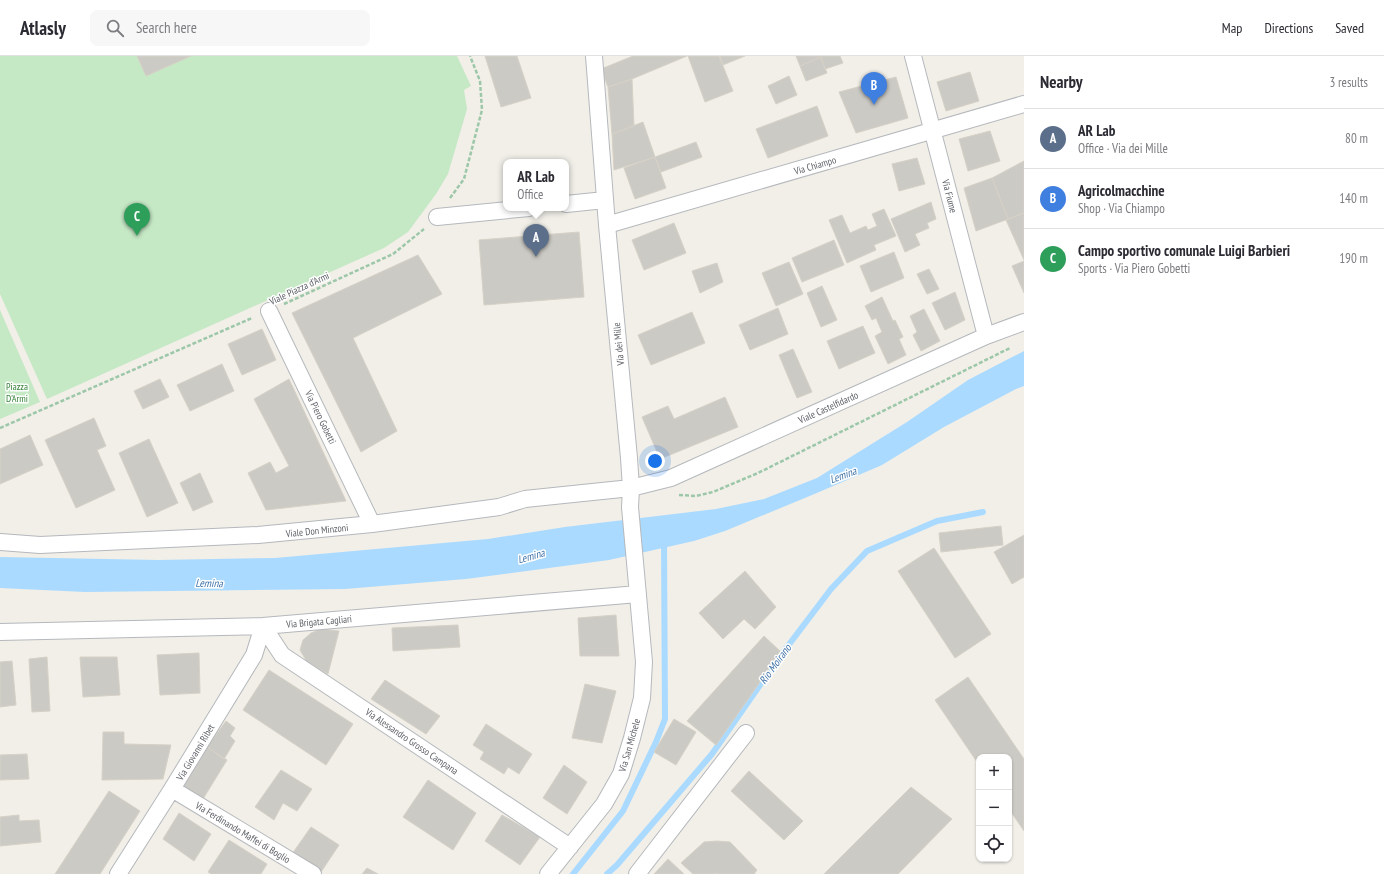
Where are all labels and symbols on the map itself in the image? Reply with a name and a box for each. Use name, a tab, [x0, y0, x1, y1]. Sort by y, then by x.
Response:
pin: B	[861, 72, 887, 105]
street label: Via Chiampo	[792, 153, 838, 178]
street label: Via Fiume	[939, 177, 960, 214]
pin: C	[124, 203, 150, 236]
pin: A	[523, 224, 549, 257]
street label: Viale Piazza d'Armi	[266, 269, 331, 308]
street label: Via dei Mille	[610, 322, 627, 367]
park label: Piazza D'Armi	[6, 380, 28, 405]
street label: Via Piero Gobetti	[301, 387, 339, 446]
street label: Viale Castelfidardo	[795, 388, 860, 427]
your location	[645, 451, 665, 471]
water label: Lemina	[828, 464, 859, 486]
street label: Viale Don Minzoni	[284, 521, 349, 540]
water label: Lemina	[516, 545, 547, 567]
water label: Lemina	[195, 576, 223, 590]
street label: Via Brigata Cagliari	[285, 612, 352, 631]
water label: Rio Moirano	[756, 640, 795, 687]
street label: Via Alessandro Grosso Campana	[362, 705, 461, 777]
street label: Via San Michele	[615, 717, 643, 774]
street label: Via Giovanni Ribet	[173, 722, 217, 784]
street label: Via Ferdinando Maffei di Boglio	[192, 798, 293, 866]

